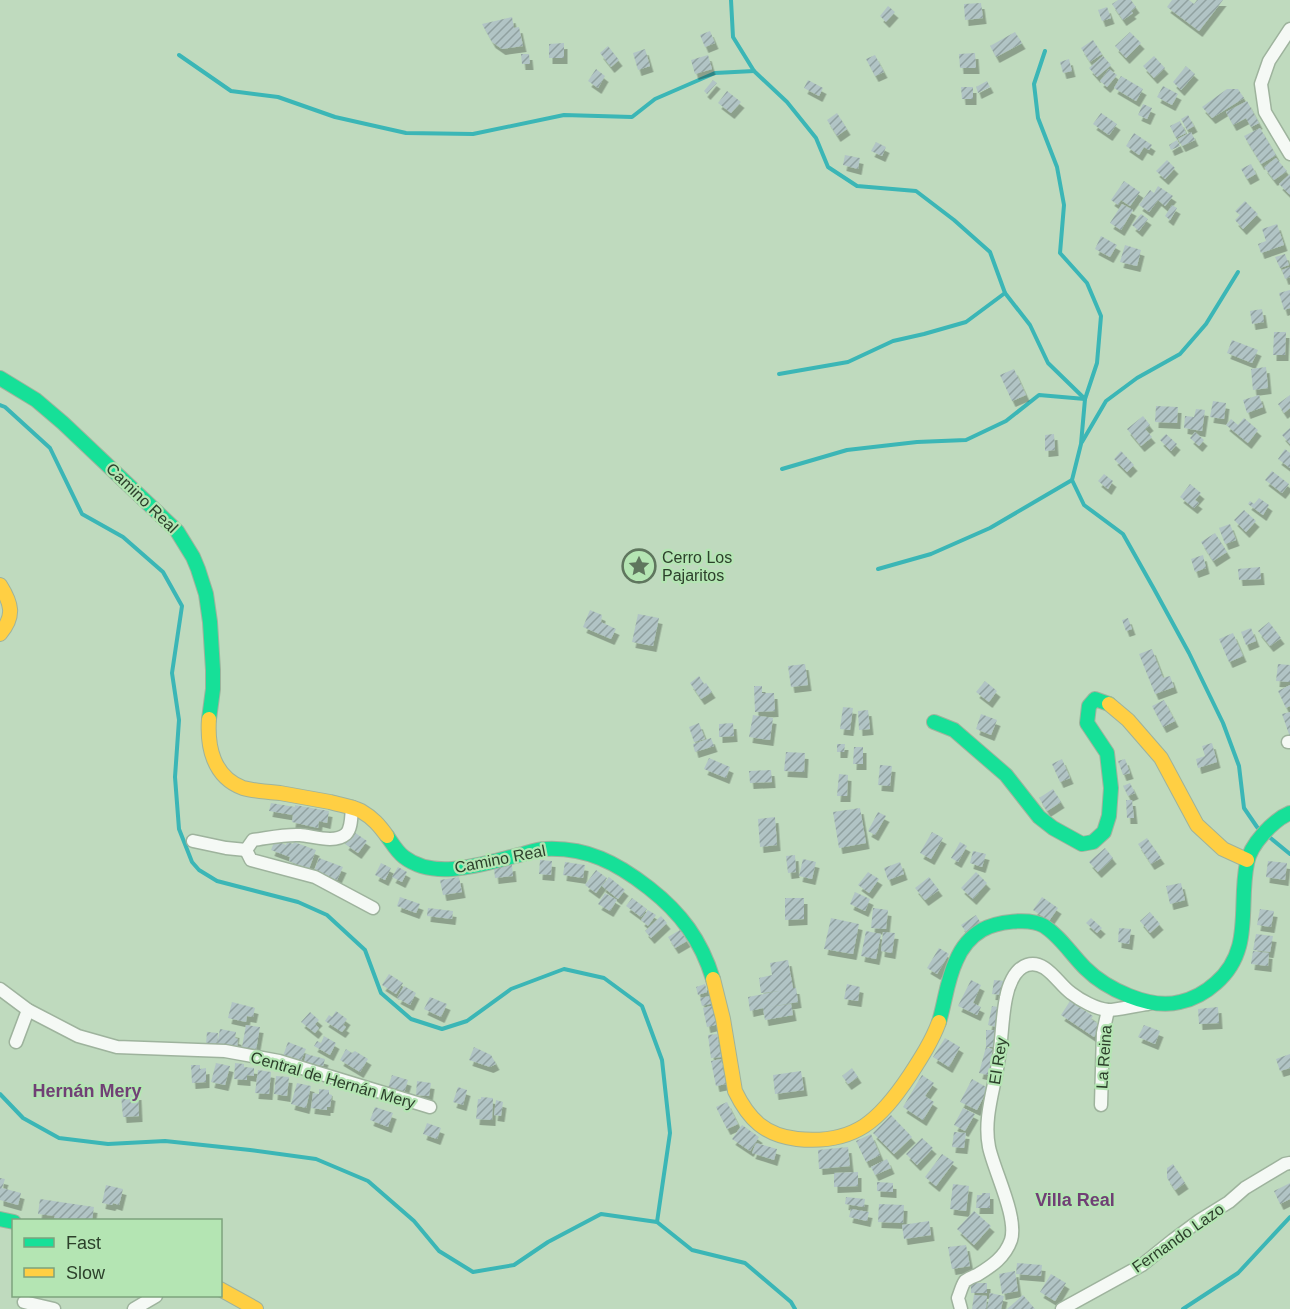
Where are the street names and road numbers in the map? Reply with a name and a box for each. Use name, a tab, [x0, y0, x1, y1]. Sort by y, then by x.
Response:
street label: Camino Real	[103, 460, 181, 536]
street label: Camino Real	[453, 842, 547, 876]
street label: La Reina	[1093, 1024, 1115, 1090]
street label: El Rey	[986, 1036, 1010, 1086]
street label: Central de Hernán Mery	[249, 1048, 417, 1112]
street label: Fernando Lazo	[1129, 1200, 1227, 1276]

